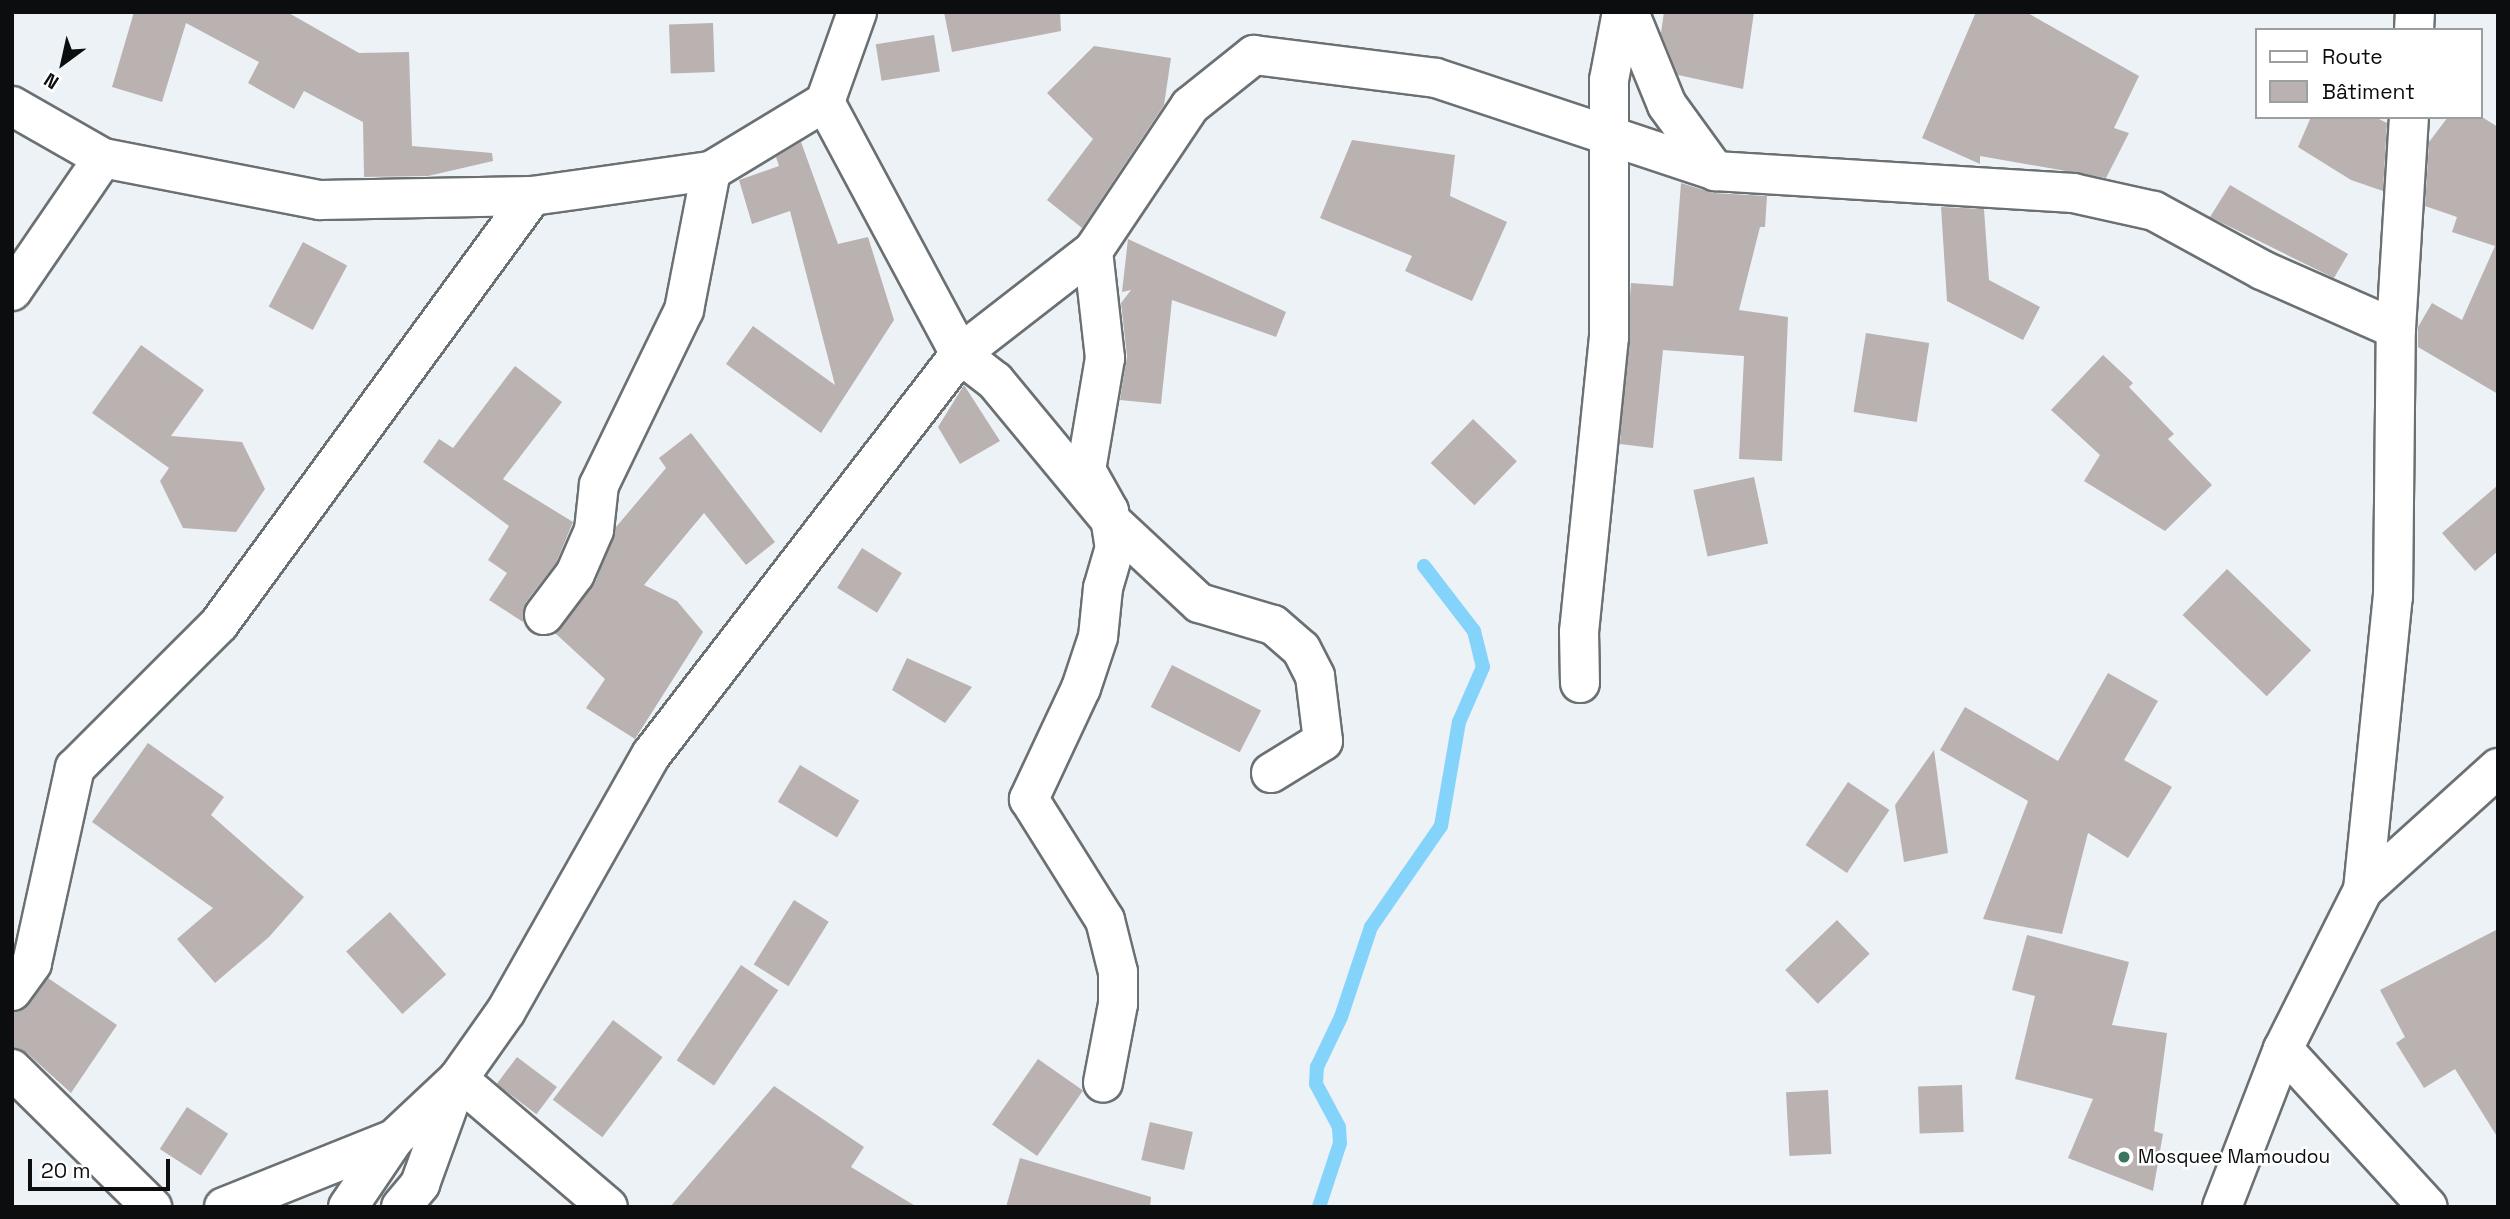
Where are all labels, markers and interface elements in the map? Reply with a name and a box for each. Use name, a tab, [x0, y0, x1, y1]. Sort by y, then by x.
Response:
north arrow	[28, 28, 98, 98]
legend	[2254, 28, 2482, 119]
text: Route	[2322, 43, 2383, 70]
text: N	[39, 67, 63, 95]
text: Bâtiment	[2322, 78, 2415, 105]
scale bar	[32, 1146, 173, 1190]
place label: Mosquee Mamoudou	[2138, 1146, 2330, 1168]
marker: Mosquee Mamoudou	[2116, 1149, 2132, 1165]
text: 20 m	[41, 1157, 91, 1184]

